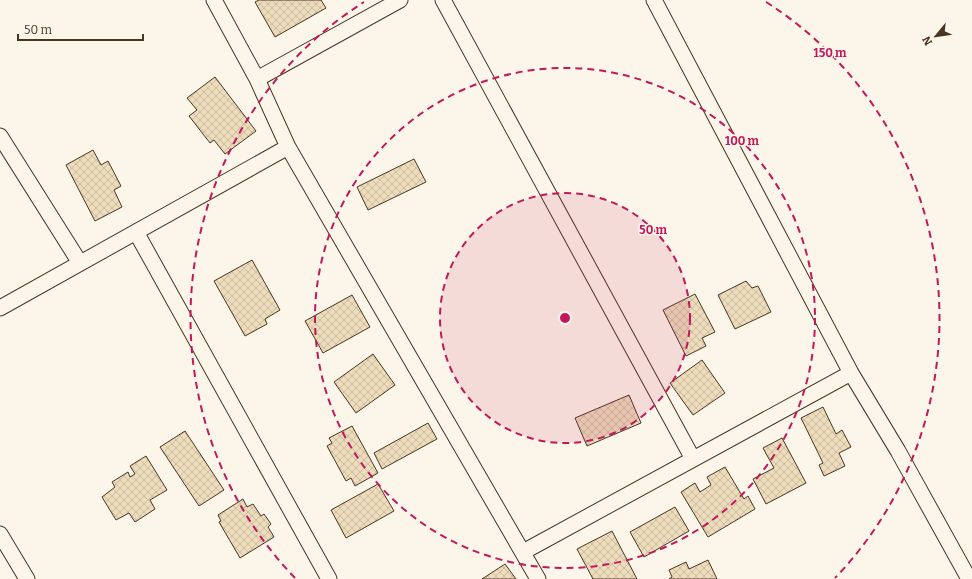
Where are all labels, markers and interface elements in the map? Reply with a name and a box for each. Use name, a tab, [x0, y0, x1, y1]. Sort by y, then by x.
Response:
scale bar	[18, 16, 143, 42]
north arrow	[916, 16, 956, 56]
text: 50 m	[24, 23, 53, 37]
text: N	[920, 33, 935, 47]
text: 150 m	[814, 46, 847, 60]
text: 100 m	[725, 134, 760, 148]
text: 50 m	[639, 223, 667, 237]
centre of rings	[558, 311, 572, 325]

